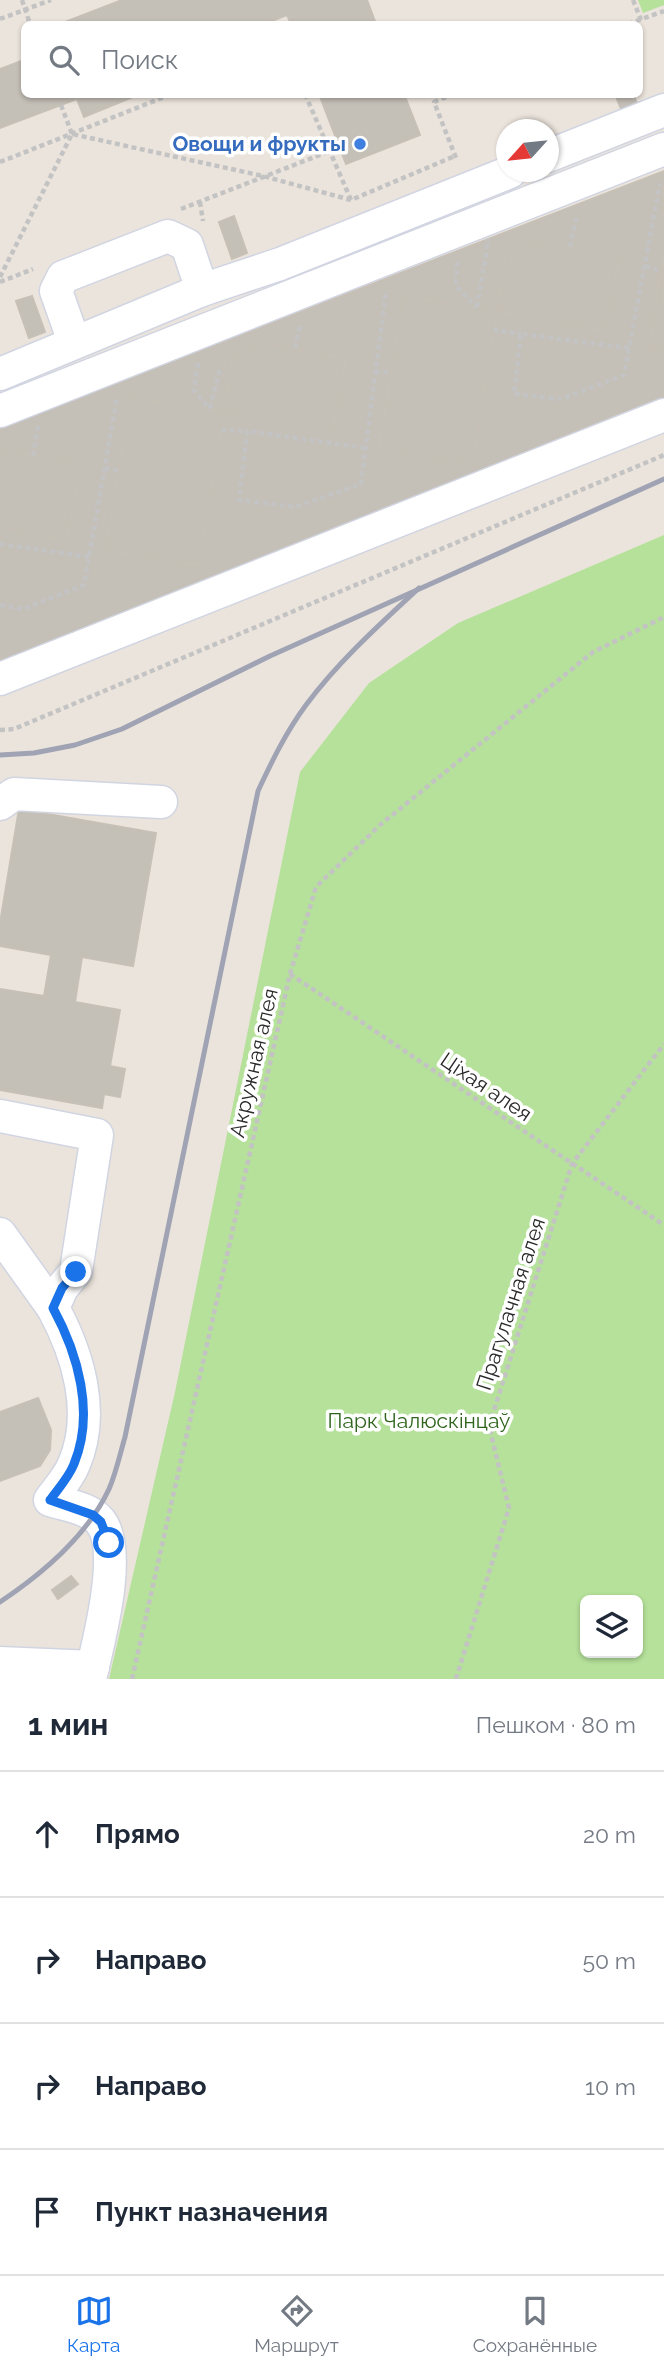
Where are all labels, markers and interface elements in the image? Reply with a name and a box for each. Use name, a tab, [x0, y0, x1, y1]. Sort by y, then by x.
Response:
search box	[21, 21, 643, 98]
icon: search	[45, 41, 83, 79]
text: Поиск	[101, 45, 178, 75]
north arrow	[496, 119, 559, 182]
place label: Овощи и фрукты	[172, 131, 346, 156]
marker: Овощи и фрукты	[352, 136, 368, 152]
street label: Акружная алея	[224, 986, 283, 1140]
street label: Ціхая алея	[436, 1047, 537, 1126]
street label: Прагулачная алея	[471, 1214, 550, 1393]
route end	[60, 1256, 91, 1287]
park label: Парк Чалюскінцаў	[328, 1408, 510, 1433]
route start	[93, 1527, 124, 1558]
map controls	[580, 1595, 643, 1658]
button: layers	[580, 1595, 643, 1658]
text: 1 мин	[28, 1707, 108, 1742]
text: Пешком · 80 m	[476, 1711, 636, 1738]
icon: ahead	[28, 1815, 66, 1853]
text: Прямо	[95, 1819, 180, 1849]
text: 20 m	[583, 1821, 636, 1848]
icon: right	[28, 1941, 66, 1979]
text: Направо	[95, 1945, 206, 1975]
text: 50 m	[582, 1947, 636, 1974]
icon: right	[28, 2067, 66, 2105]
text: Направо	[95, 2071, 206, 2101]
text: 10 m	[585, 2073, 636, 2100]
icon: arrive	[28, 2193, 66, 2231]
text: Пункт назначения	[95, 2197, 328, 2227]
tab: Карта	[67, 2292, 120, 2356]
tab: Маршрут	[254, 2292, 339, 2356]
tab: Сохранённые	[473, 2292, 597, 2356]

